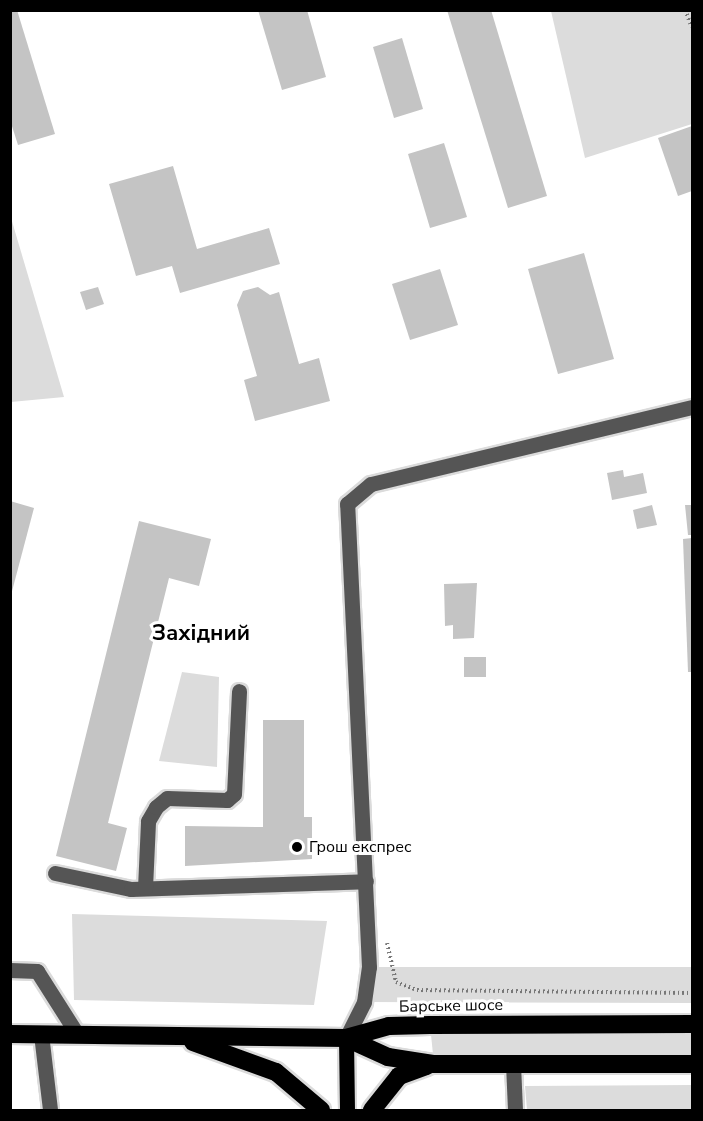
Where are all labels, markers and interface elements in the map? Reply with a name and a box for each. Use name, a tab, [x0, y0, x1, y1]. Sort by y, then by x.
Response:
district label: Західний	[152, 621, 250, 647]
place label: Грош експрес	[309, 837, 412, 857]
marker: Грош експрес	[290, 840, 304, 854]
street label: Барське шосе	[399, 995, 503, 1017]

